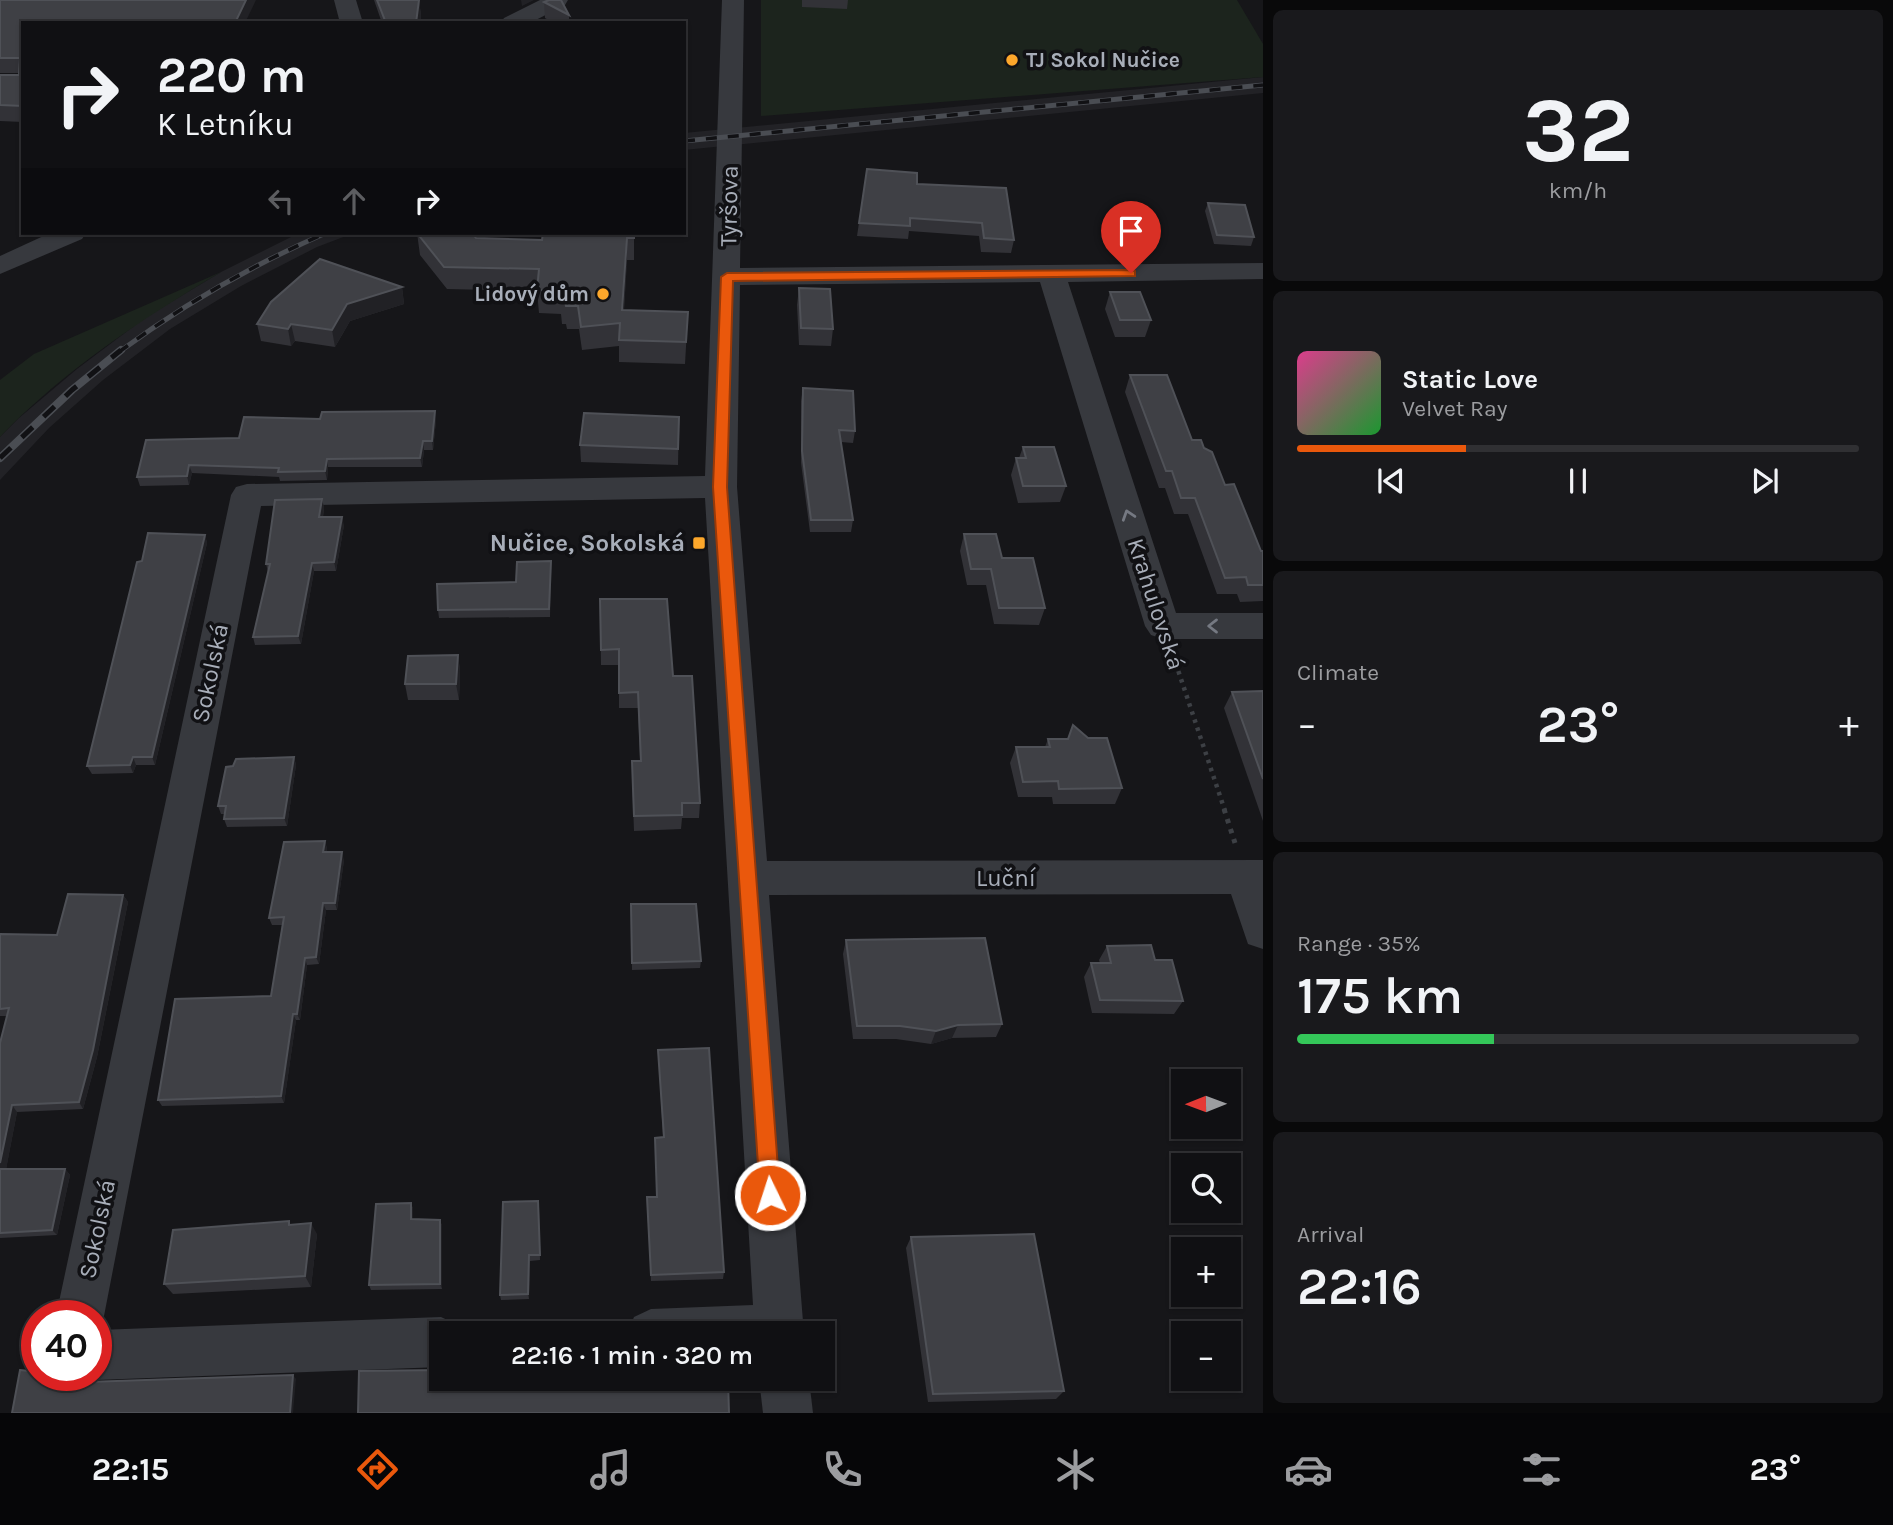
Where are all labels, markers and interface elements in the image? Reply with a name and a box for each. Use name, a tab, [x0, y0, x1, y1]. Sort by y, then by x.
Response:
text: 220 m	[157, 47, 306, 104]
place label: TJ Sokol Nučice	[1026, 48, 1180, 72]
icon: right	[42, 49, 133, 140]
marker: TJ Sokol Nučice	[1004, 52, 1020, 68]
text: 32	[1522, 78, 1634, 184]
text: K Letníku	[157, 106, 294, 143]
street label: Tyršova	[714, 165, 744, 247]
text: km/h	[1549, 177, 1607, 204]
icon: left	[262, 182, 300, 220]
icon: ahead	[335, 182, 373, 220]
icon: right	[408, 182, 446, 220]
pin	[1101, 201, 1161, 273]
icon: arrive	[1112, 212, 1150, 250]
place label: Lidový dům	[474, 282, 589, 306]
marker: Lidový dům	[595, 286, 611, 302]
text: Static Love	[1402, 364, 1538, 395]
text: Velvet Ray	[1402, 395, 1507, 422]
icon: previous	[1372, 462, 1410, 500]
icon: pause	[1559, 462, 1597, 500]
icon: next	[1746, 462, 1784, 500]
one-way arrow	[1122, 509, 1136, 521]
place label: Nučice, Sokolská	[490, 529, 685, 557]
marker: Nučice, Sokolská	[691, 535, 707, 551]
street label: Krahulovská	[1122, 535, 1190, 673]
one-way arrow	[1207, 618, 1218, 634]
street label: Sokolská	[186, 621, 234, 725]
text: Climate	[1297, 659, 1379, 686]
text: 23°	[1537, 694, 1619, 755]
text: −	[1297, 702, 1317, 747]
text: +	[1839, 702, 1859, 747]
street label: Luční	[976, 864, 1037, 892]
text: Range · 35%	[1297, 930, 1421, 957]
text: 175 km	[1297, 965, 1463, 1026]
north arrow	[1171, 1069, 1241, 1139]
map controls	[1171, 1069, 1241, 1391]
button: search	[1171, 1153, 1241, 1223]
position arrow	[733, 1158, 807, 1232]
street label: Sokolská	[73, 1177, 121, 1281]
text: Arrival	[1297, 1221, 1364, 1248]
button: +	[1171, 1237, 1241, 1307]
text: 22:16	[1297, 1256, 1422, 1317]
speed limit sign: 40	[21, 1300, 112, 1391]
button: −	[1171, 1321, 1241, 1391]
text: 22:16 · 1 min · 320 m	[511, 1340, 753, 1371]
icon: directions	[353, 1445, 402, 1494]
icon: music	[586, 1445, 635, 1494]
icon: phone	[818, 1445, 867, 1494]
icon: climate	[1051, 1445, 1100, 1494]
icon: car	[1284, 1445, 1333, 1494]
icon: filters	[1517, 1445, 1566, 1494]
text: 22:15	[92, 1451, 169, 1488]
text: 23°	[1749, 1451, 1801, 1488]

